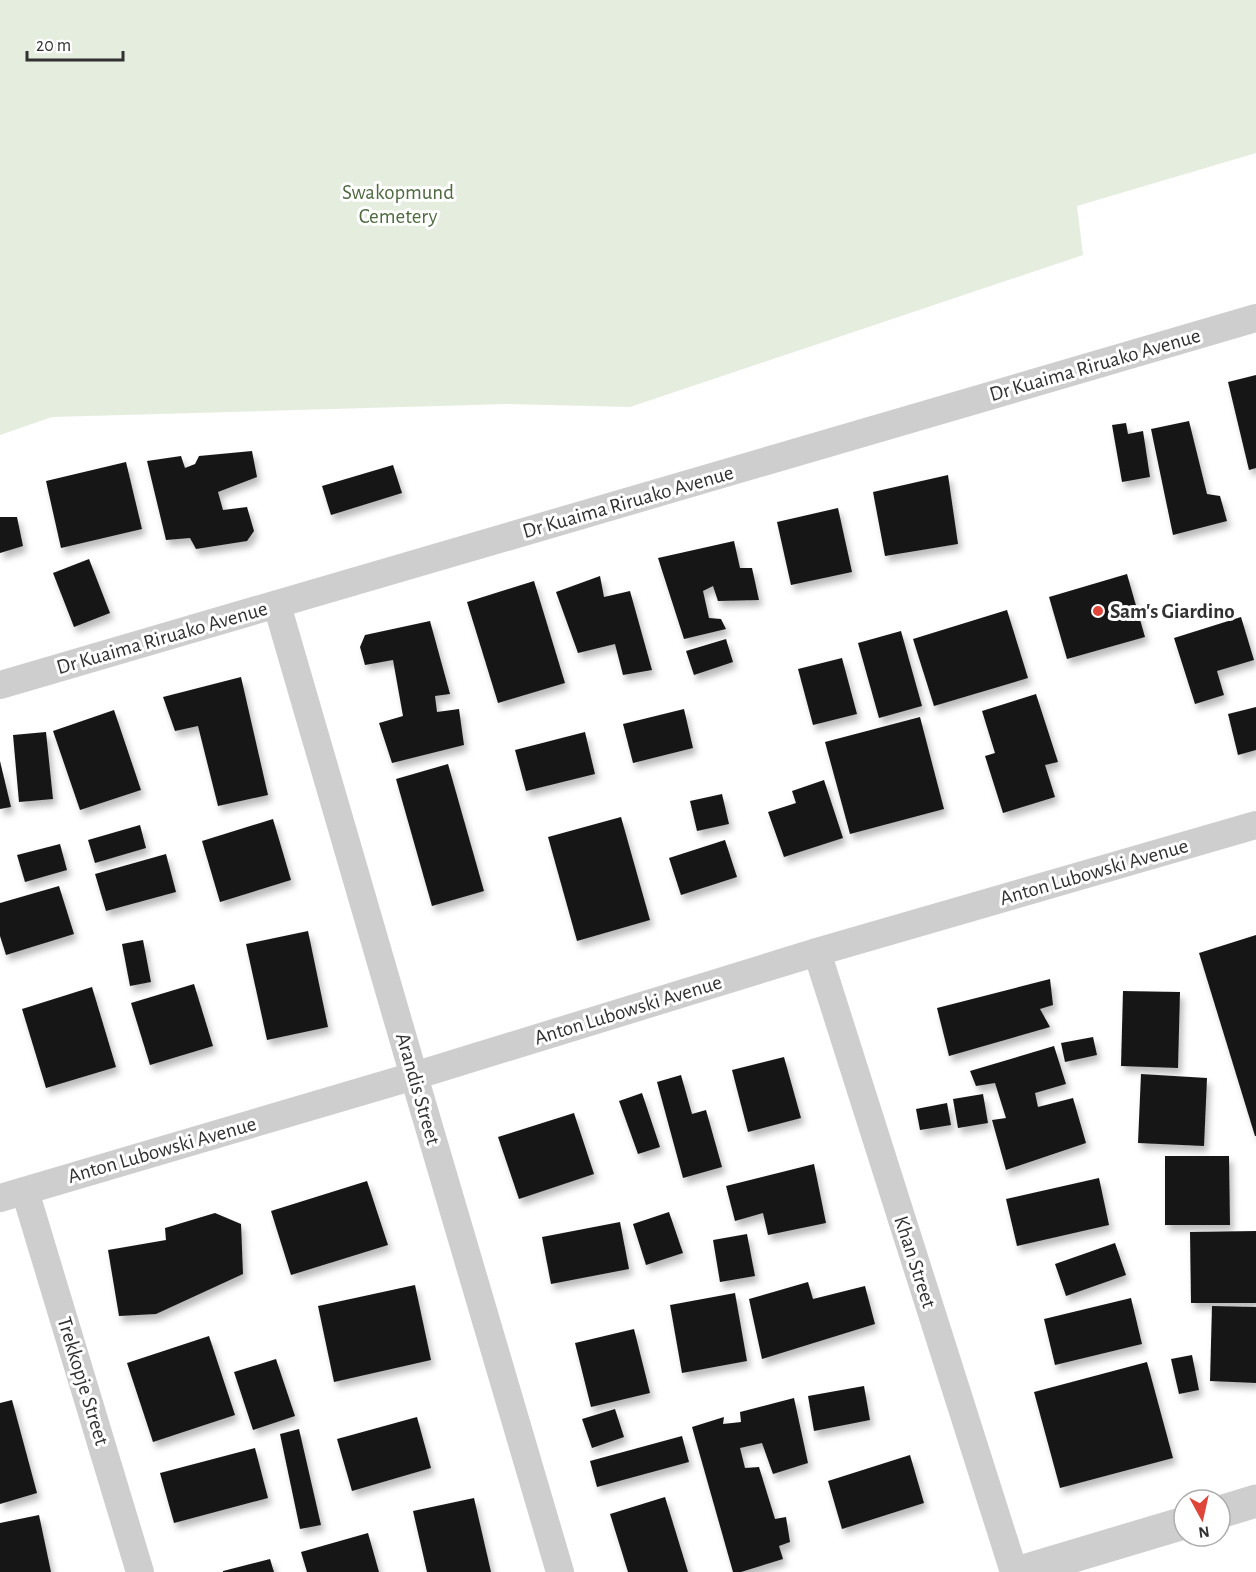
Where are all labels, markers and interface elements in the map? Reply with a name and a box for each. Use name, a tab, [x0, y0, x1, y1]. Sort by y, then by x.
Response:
scale bar	[27, 24, 123, 62]
text: 20 m	[36, 37, 71, 55]
park label: Swakopmund Cemetery	[342, 182, 454, 227]
street label: Dr Kuaima Riruako Avenue	[987, 325, 1203, 405]
street label: Dr Kuaima Riruako Avenue	[520, 462, 736, 542]
street label: Dr Kuaima Riruako Avenue	[54, 598, 270, 678]
place label: Sam's Giardino	[1110, 601, 1235, 622]
marker: Sam's Giardino	[1091, 604, 1105, 618]
street label: Anton Lubowski Avenue	[997, 835, 1191, 909]
street label: Anton Lubowski Avenue	[532, 971, 724, 1049]
street label: Arandis Street	[392, 1031, 444, 1148]
street label: Anton Lubowski Avenue	[65, 1113, 259, 1187]
street label: Khan Street	[890, 1213, 940, 1311]
street label: Trekkopje Street	[53, 1314, 113, 1448]
north arrow	[1172, 1488, 1232, 1548]
text: N	[1197, 1523, 1211, 1541]

